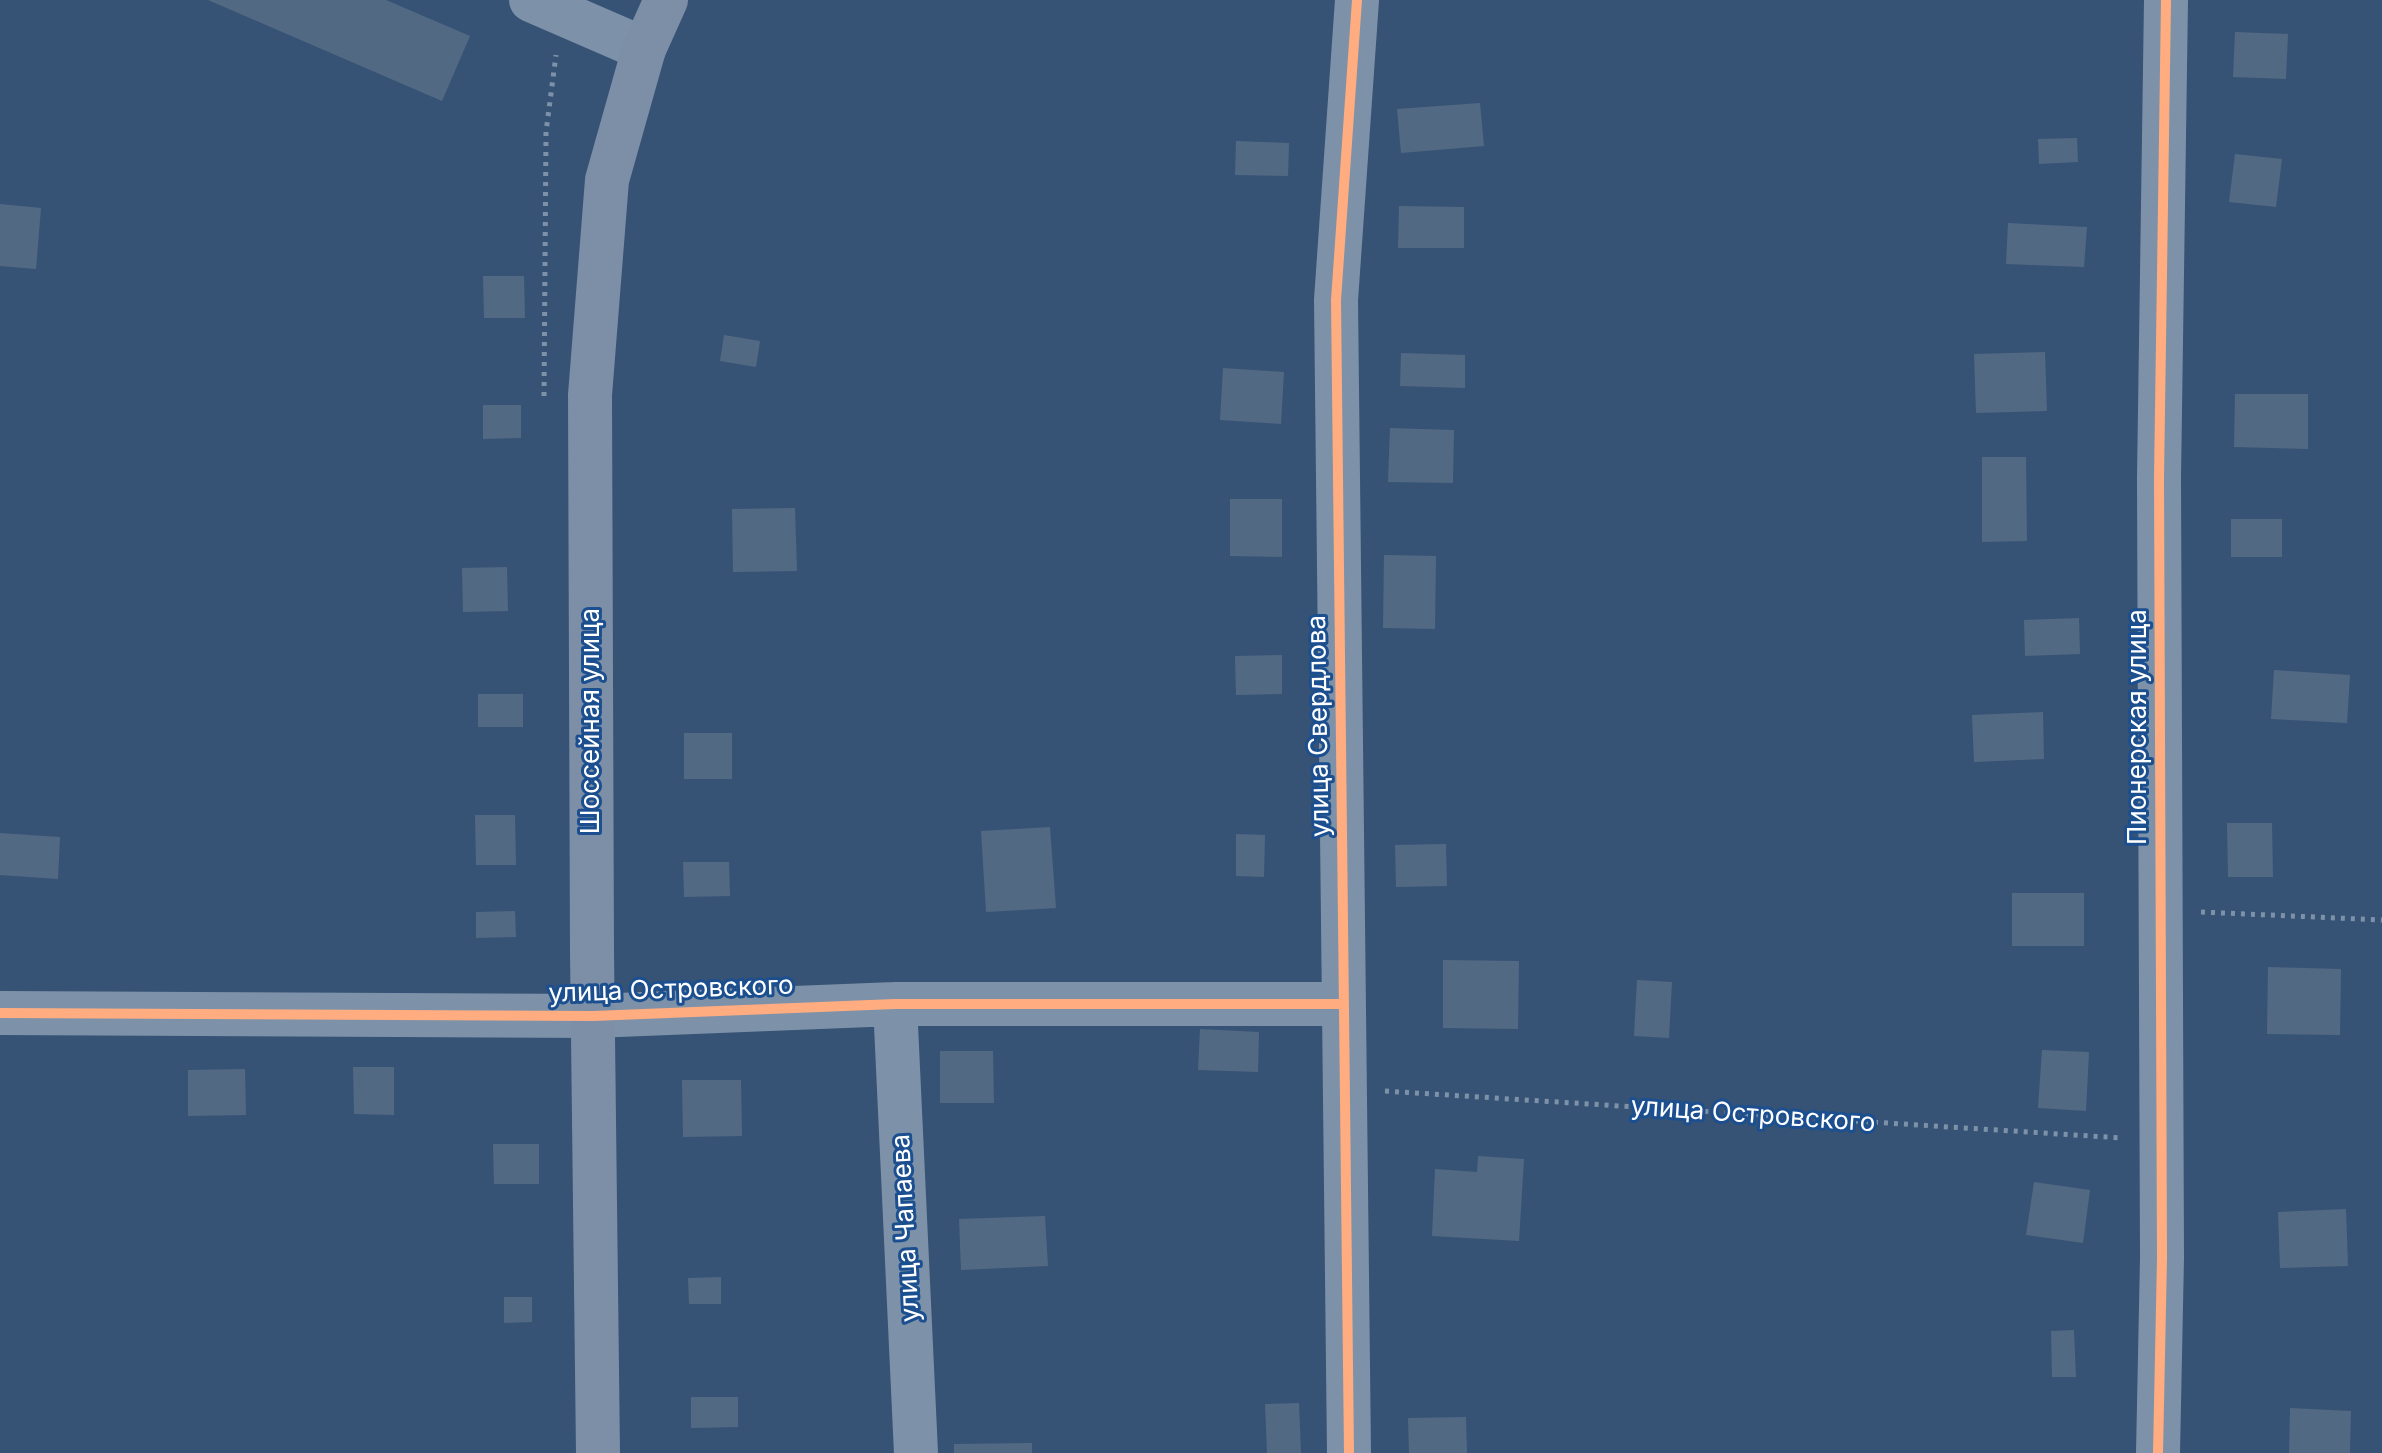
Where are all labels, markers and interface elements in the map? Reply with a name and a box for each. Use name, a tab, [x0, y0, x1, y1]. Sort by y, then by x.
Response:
street label: Шоссейная улица	[575, 608, 607, 834]
street label: Пионерская улица	[2122, 609, 2154, 845]
street label: улица Свердлова	[1301, 615, 1337, 837]
street label: улица Островского	[548, 970, 794, 1010]
street label: улица Островского	[1630, 1091, 1876, 1139]
street label: улица Чапаева	[885, 1133, 927, 1323]

